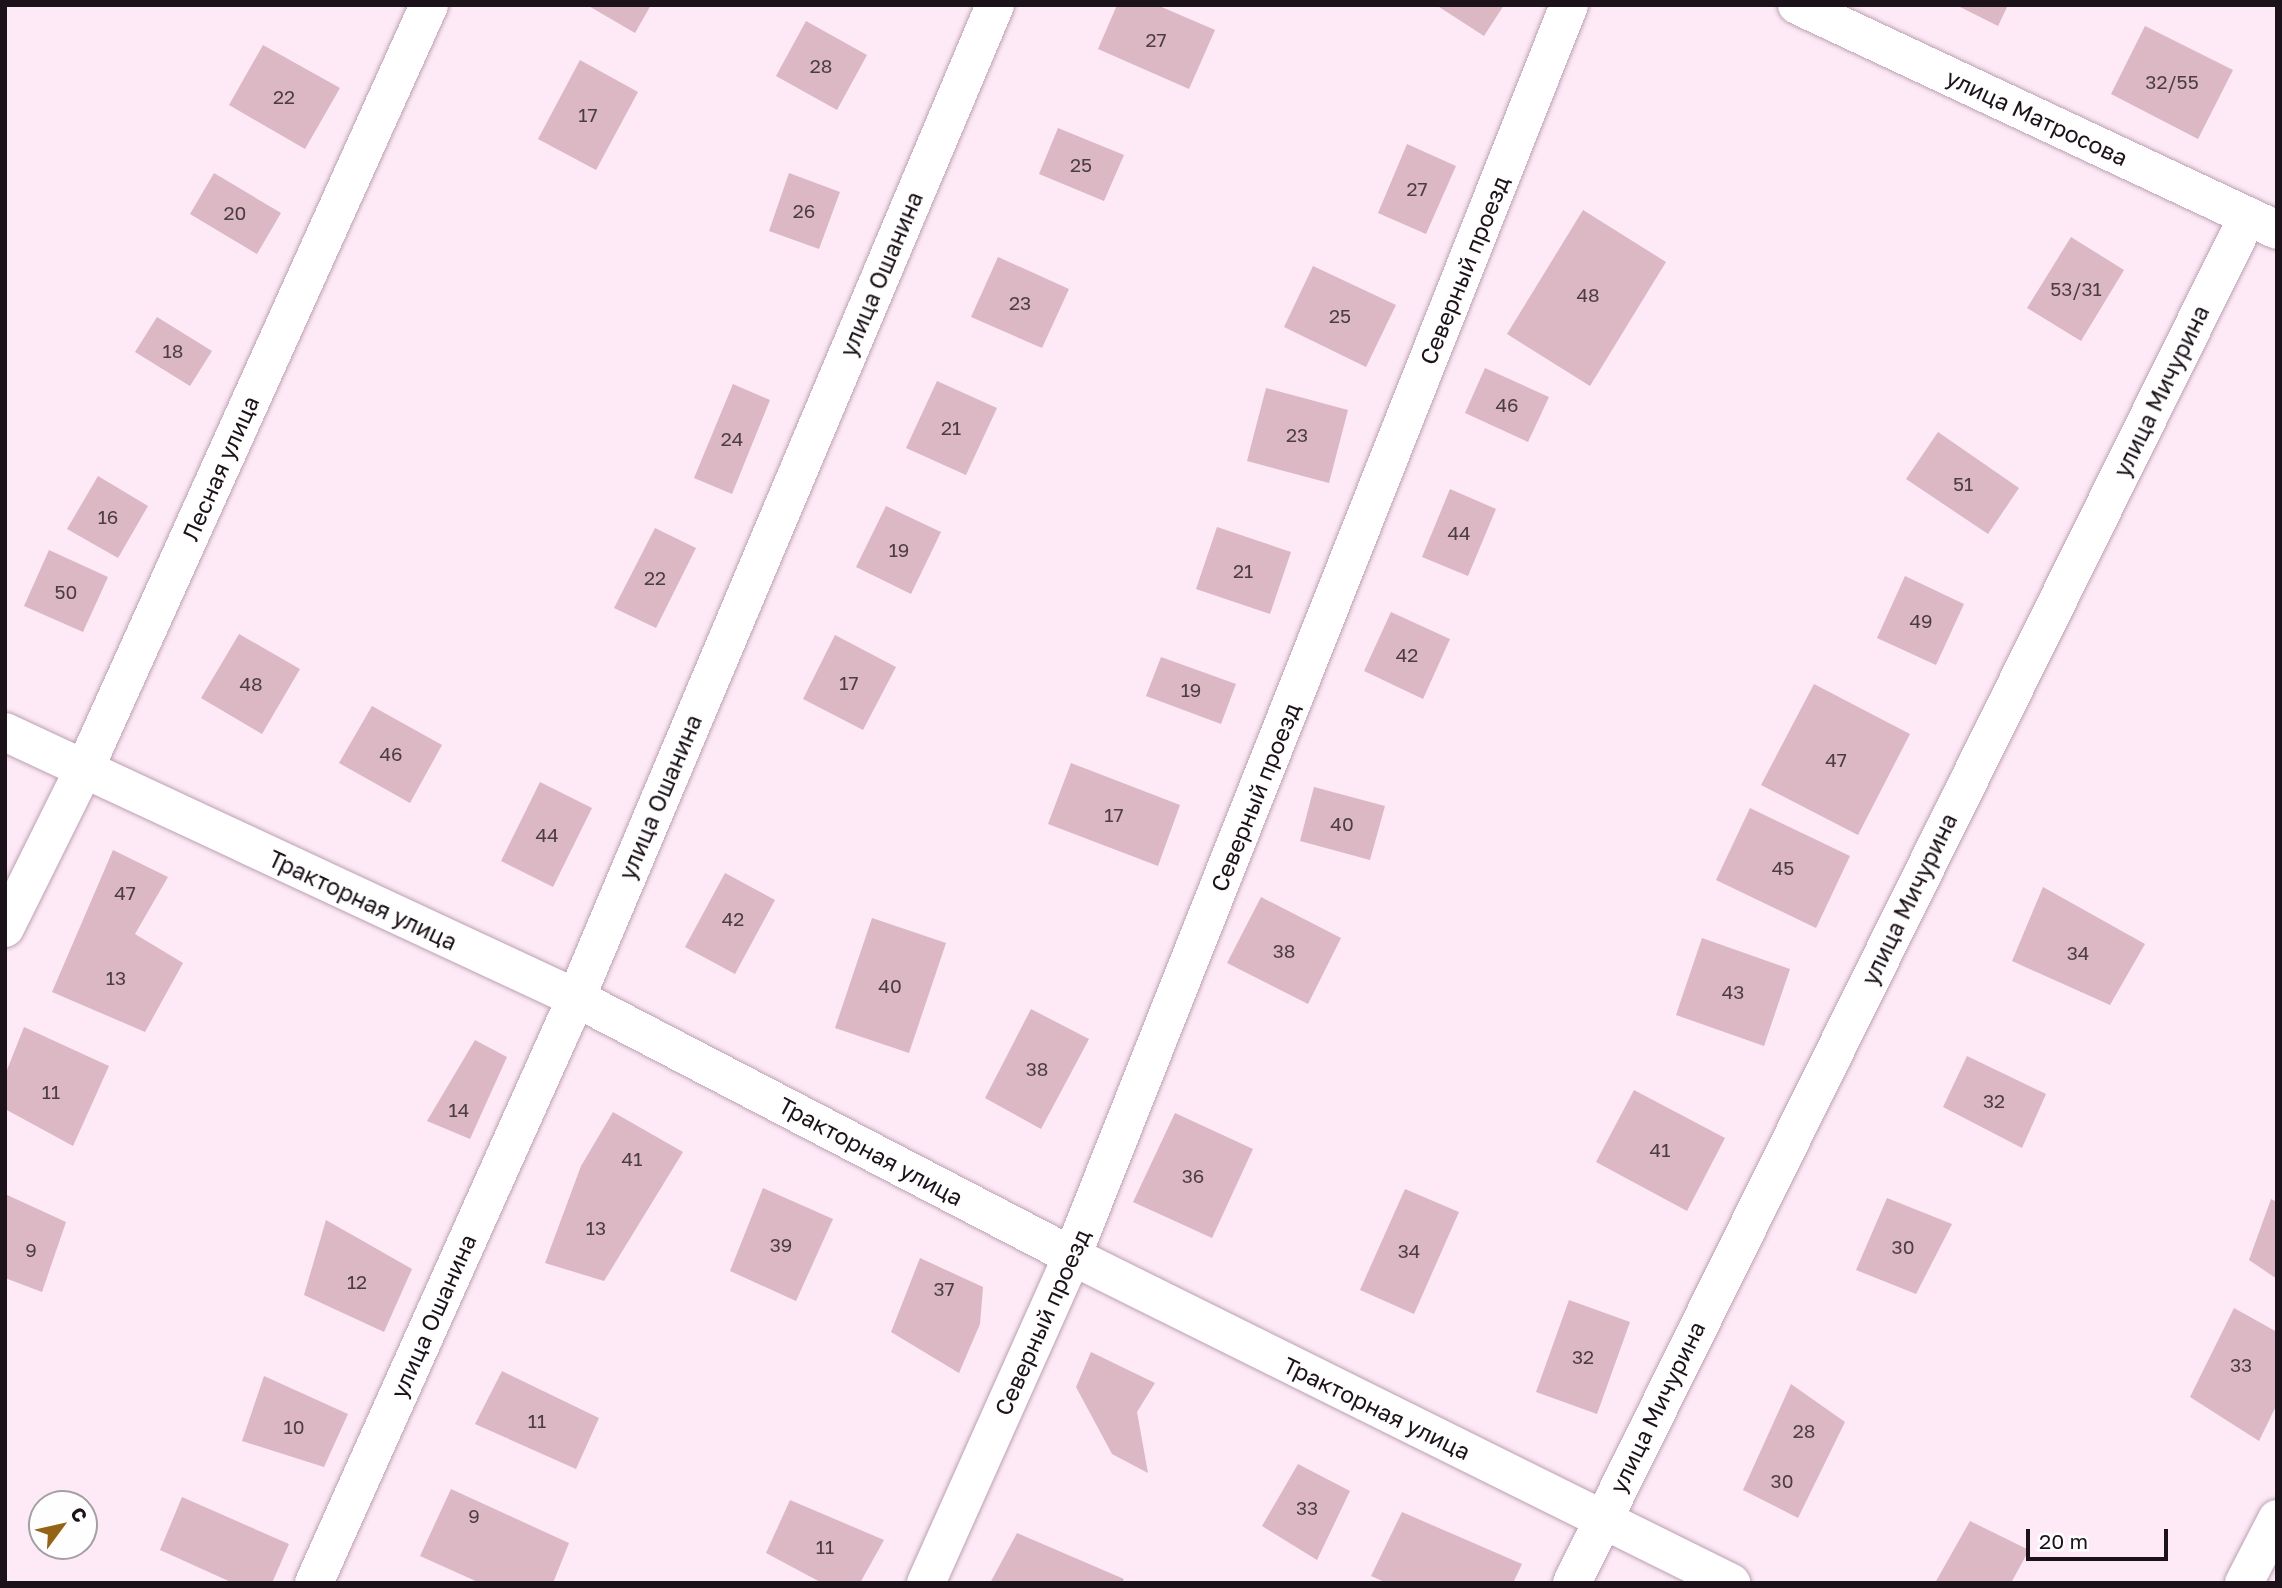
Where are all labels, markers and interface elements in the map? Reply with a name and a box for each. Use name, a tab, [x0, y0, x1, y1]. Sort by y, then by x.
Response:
house number: 27	[1145, 29, 1167, 51]
house number: 28	[810, 55, 832, 77]
street label: улица Матросова	[1942, 63, 2132, 171]
house number: 32/55	[2145, 71, 2199, 93]
house number: 22	[273, 86, 295, 108]
house number: 17	[578, 104, 598, 126]
house number: 25	[1070, 154, 1092, 176]
street label: Северный проезд	[1414, 172, 1514, 368]
house number: 27	[1406, 178, 1428, 200]
street label: улица Ошанина	[834, 187, 928, 361]
house number: 26	[793, 200, 815, 222]
house number: 20	[224, 202, 246, 224]
house number: 53/31	[2050, 278, 2102, 300]
house number: 48	[1576, 284, 1600, 306]
house number: 23	[1009, 292, 1031, 314]
street label: улица Мичурина	[2107, 301, 2215, 481]
house number: 25	[1329, 305, 1351, 327]
house number: 18	[163, 340, 183, 362]
street label: Лесная улица	[176, 391, 264, 545]
house number: 46	[1495, 394, 1519, 416]
house number: 21	[941, 417, 961, 439]
house number: 23	[1286, 424, 1308, 446]
house number: 24	[721, 428, 743, 450]
house number: 51	[1953, 473, 1973, 495]
house number: 16	[98, 506, 118, 528]
house number: 44	[1447, 522, 1471, 544]
house number: 19	[889, 539, 909, 561]
house number: 21	[1233, 560, 1253, 582]
house number: 22	[644, 567, 666, 589]
house number: 50	[55, 581, 77, 603]
house number: 49	[1909, 610, 1933, 632]
house number: 42	[1396, 644, 1418, 666]
house number: 17	[839, 672, 859, 694]
house number: 48	[239, 673, 263, 695]
house number: 19	[1181, 679, 1201, 701]
street label: Северный проезд	[1205, 699, 1305, 895]
street label: улица Ошанина	[613, 710, 707, 884]
house number: 46	[379, 743, 403, 765]
house number: 47	[1825, 749, 1847, 771]
house number: 17	[1104, 804, 1124, 826]
street label: улица Мичурина	[1855, 809, 1963, 989]
house number: 40	[1330, 813, 1354, 835]
house number: 44	[535, 824, 559, 846]
street label: Тракторная улица	[264, 844, 462, 956]
house number: 45	[1772, 857, 1794, 879]
house number: 47	[114, 882, 136, 904]
house number: 42	[722, 908, 744, 930]
house number: 38	[1273, 940, 1295, 962]
house number: 34	[2067, 942, 2089, 964]
house number: 13	[106, 967, 126, 989]
house number: 40	[878, 975, 902, 997]
house number: 43	[1722, 981, 1744, 1003]
house number: 38	[1026, 1058, 1048, 1080]
house number: 11	[42, 1081, 60, 1103]
house number: 32	[1983, 1090, 2005, 1112]
street label: Тракторная улица	[774, 1091, 968, 1211]
house number: 14	[449, 1099, 469, 1121]
house number: 41	[1650, 1139, 1670, 1161]
house number: 41	[622, 1148, 642, 1170]
house number: 36	[1182, 1165, 1204, 1187]
house number: 13	[586, 1217, 606, 1239]
street label: Северный проезд	[988, 1225, 1096, 1419]
street label: улица Ошанина	[384, 1230, 482, 1402]
house number: 39	[770, 1234, 792, 1256]
house number: 30	[1892, 1236, 1914, 1258]
house number: 9	[25, 1239, 37, 1261]
house number: 34	[1398, 1240, 1420, 1262]
house number: 12	[347, 1271, 367, 1293]
house number: 37	[933, 1278, 955, 1300]
street label: улица Мичурина	[1603, 1317, 1711, 1497]
house number: 32	[1572, 1346, 1594, 1368]
street label: Тракторная улица	[1279, 1351, 1475, 1465]
house number: 33	[2230, 1354, 2252, 1376]
house number: 11	[528, 1410, 546, 1432]
house number: 10	[284, 1416, 304, 1438]
house number: 28	[1793, 1420, 1815, 1442]
house number: 30	[1771, 1470, 1793, 1492]
north arrow	[28, 1490, 98, 1560]
house number: 33	[1296, 1497, 1318, 1519]
text: С	[66, 1502, 93, 1526]
house number: 9	[468, 1505, 480, 1527]
scale bar	[2030, 1514, 2172, 1558]
text: 20 m	[2039, 1528, 2088, 1554]
house number: 11	[816, 1536, 834, 1558]

